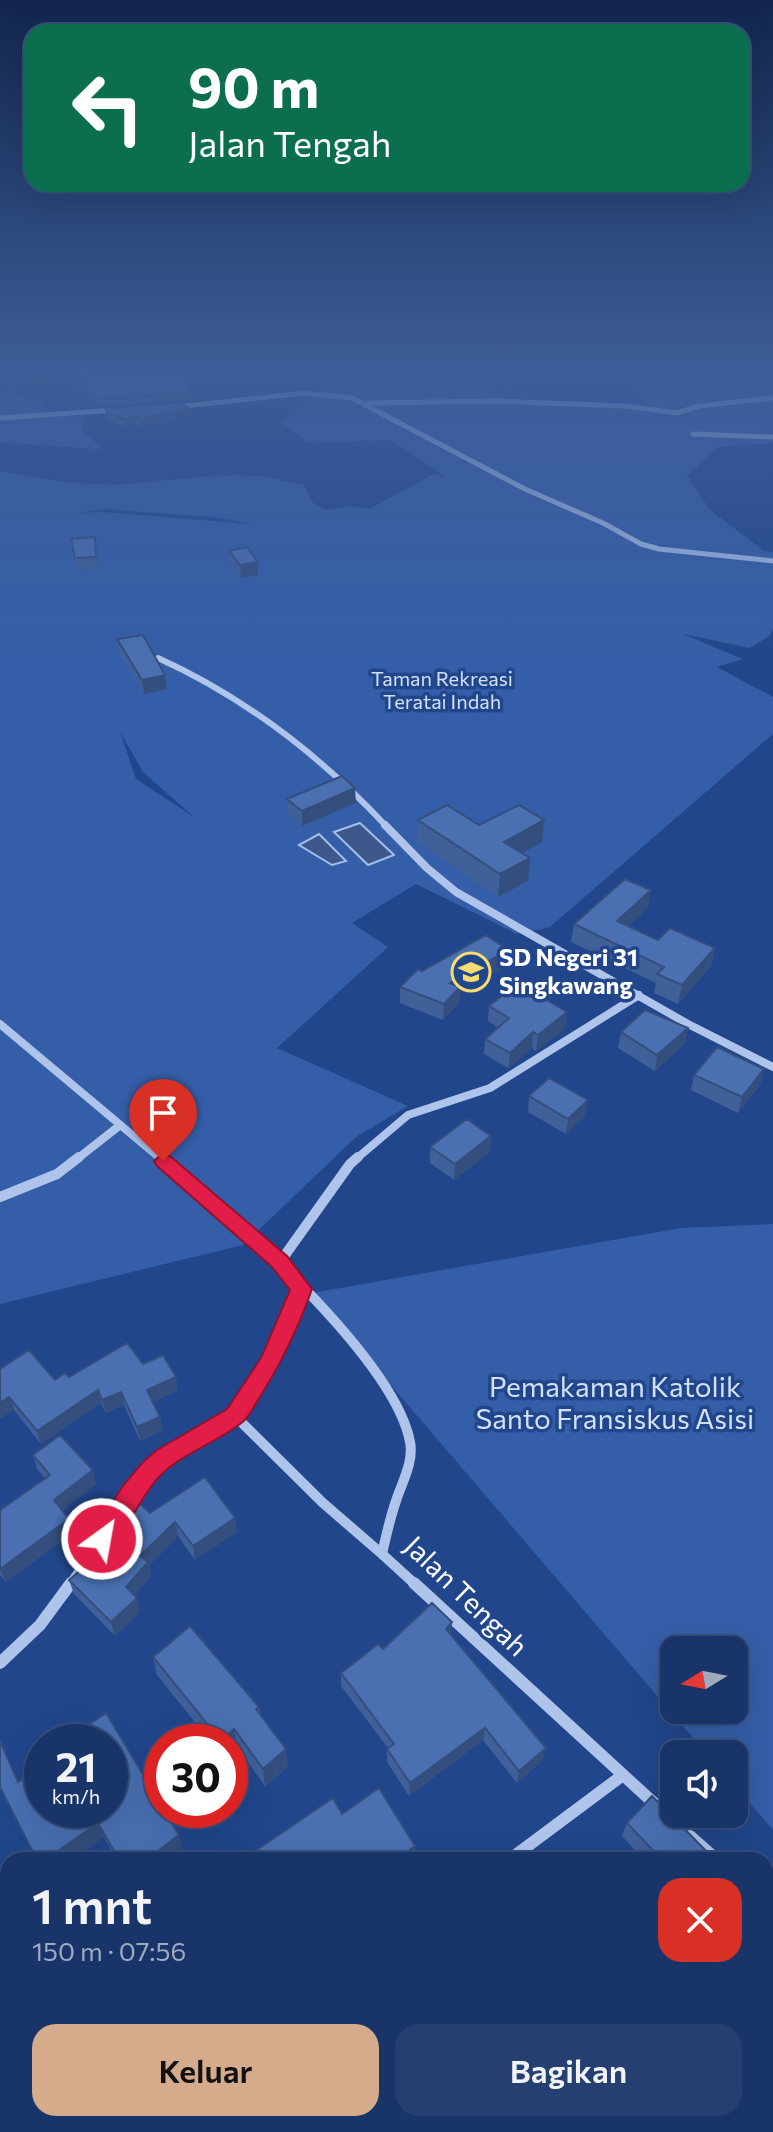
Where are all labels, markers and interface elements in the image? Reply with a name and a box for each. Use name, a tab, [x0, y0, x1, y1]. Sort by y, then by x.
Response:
text: 90 m	[188, 51, 319, 120]
icon: left	[56, 56, 160, 160]
text: Jalan Tengah	[188, 120, 391, 164]
park label: Taman Rekreasi Teratai Indah	[371, 666, 513, 713]
place label: SD Negeri 31 Singkawang	[499, 942, 638, 999]
school or university icon: SD Negeri 31 Singkawang	[450, 951, 492, 993]
pin	[129, 1079, 197, 1161]
icon: arrive	[141, 1091, 185, 1135]
park label: Pemakaman Katolik Santo Fransiskus Asisi	[476, 1369, 754, 1435]
position arrow	[60, 1497, 144, 1581]
street label: Jalan Tengah	[398, 1528, 535, 1662]
north arrow	[660, 1636, 748, 1724]
map controls	[660, 1636, 748, 1828]
speed limit sign: 30	[144, 1724, 248, 1828]
button: sound	[660, 1740, 748, 1828]
text: 21	[56, 1741, 96, 1790]
text: km/h	[52, 1784, 100, 1808]
text: 1 mnt	[32, 1875, 152, 1934]
button: close	[658, 1878, 742, 1962]
text: 150 m · 07:56	[32, 1935, 186, 1966]
button: Keluar	[32, 2024, 379, 2116]
button: Bagikan	[395, 2024, 742, 2116]

